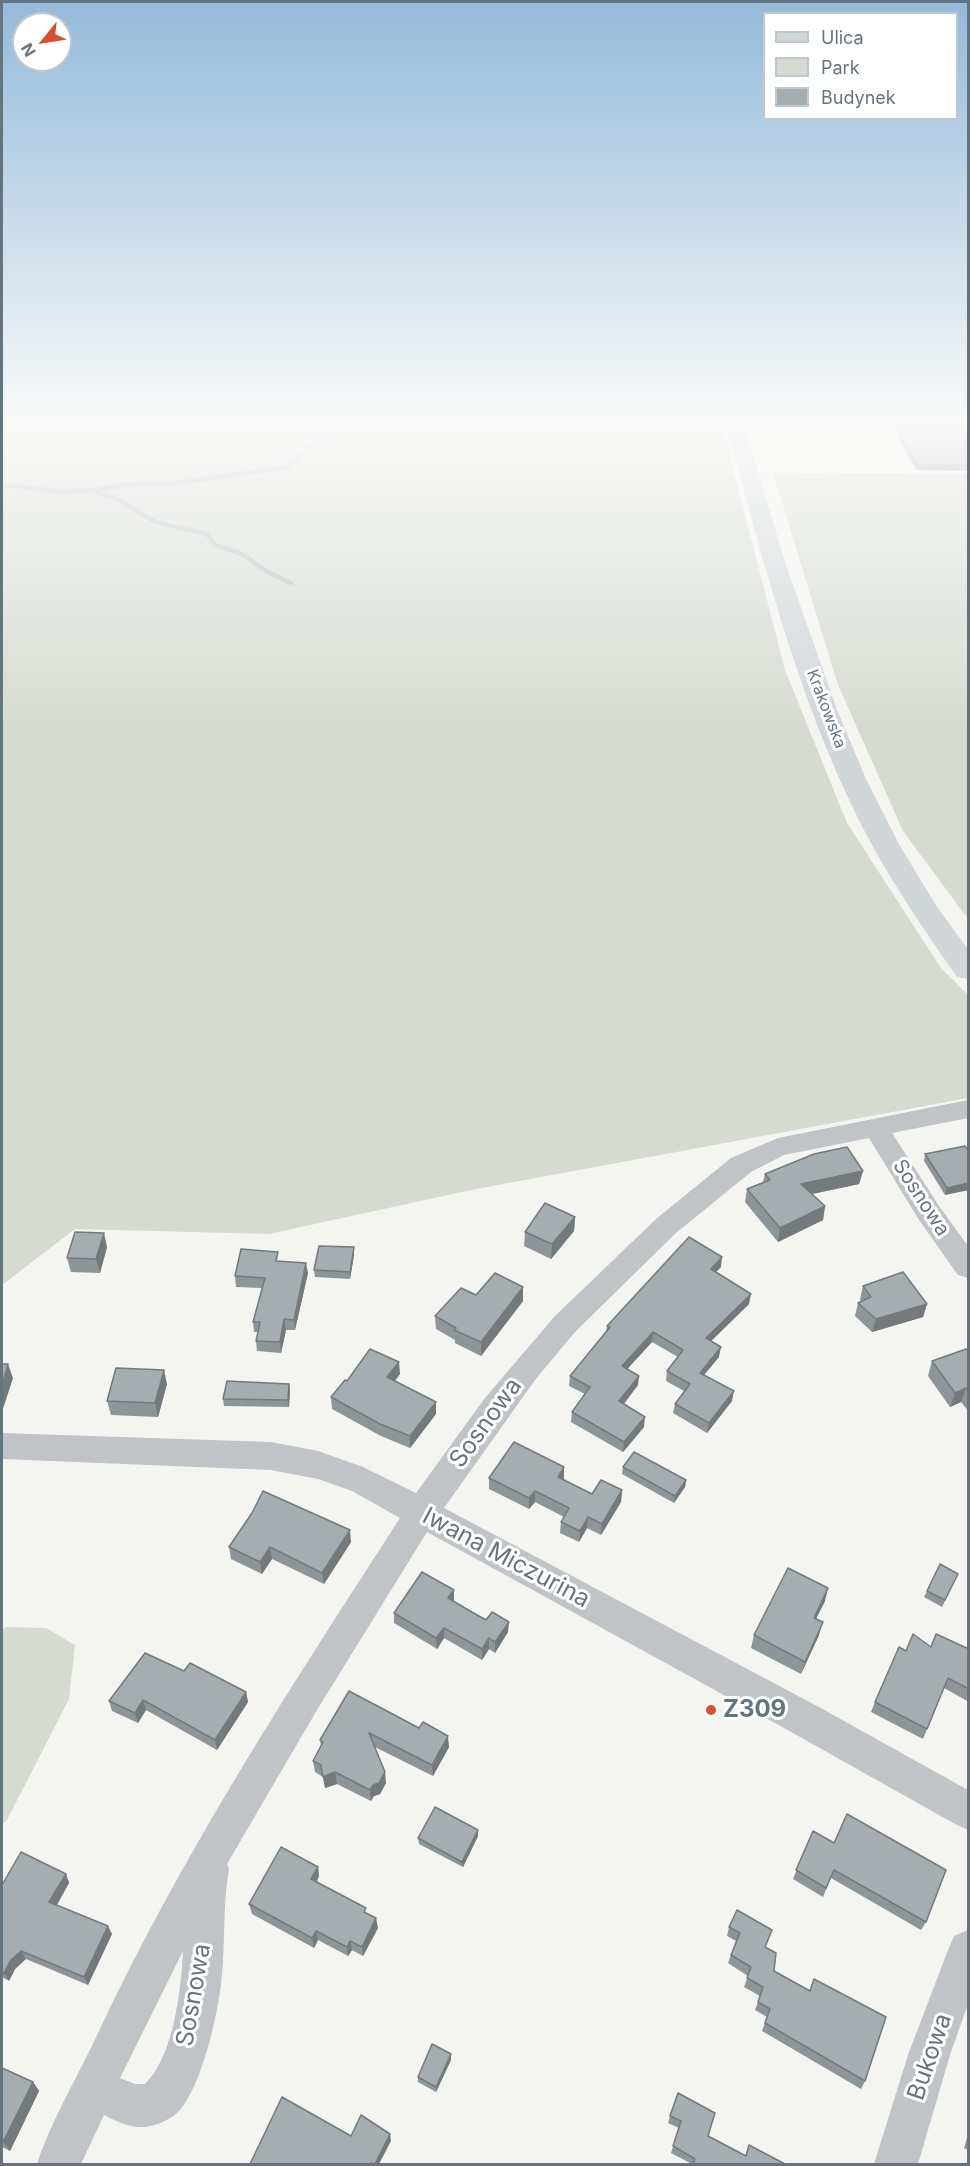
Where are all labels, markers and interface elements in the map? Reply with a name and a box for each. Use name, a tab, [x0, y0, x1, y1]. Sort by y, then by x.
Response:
north arrow	[12, 12, 72, 72]
legend	[763, 12, 958, 120]
text: Ulica	[821, 27, 864, 48]
text: N	[16, 40, 40, 60]
text: Park	[821, 57, 860, 78]
text: Budynek	[821, 87, 896, 108]
street label: Krakowska	[802, 667, 850, 751]
street label: Sosnowa	[887, 1155, 955, 1241]
street label: Sosnowa	[444, 1373, 528, 1473]
street label: Iwana Miczurina	[418, 1502, 594, 1614]
place label: Z309	[723, 1696, 786, 1724]
marker: Z309	[704, 1703, 718, 1717]
street label: Sosnowa	[171, 1941, 217, 2049]
street label: Bukowa	[902, 2010, 958, 2104]

